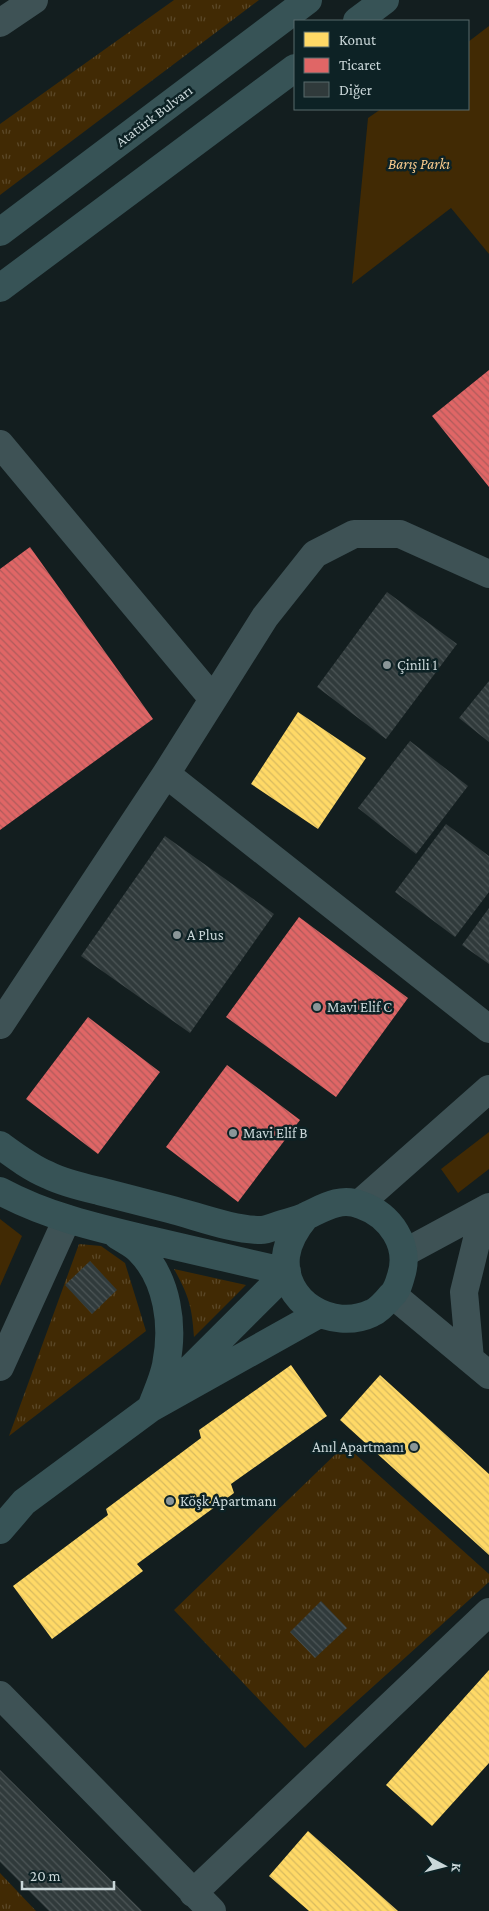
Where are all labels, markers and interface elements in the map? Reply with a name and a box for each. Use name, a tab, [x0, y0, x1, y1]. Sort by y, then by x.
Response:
legend	[294, 20, 469, 110]
text: Konut	[339, 32, 377, 48]
text: Ticaret	[339, 57, 382, 73]
street label: Atatürk Bulvarı	[113, 82, 195, 150]
text: Diğer	[339, 82, 373, 99]
park label: Barış Parkı	[388, 156, 450, 173]
place label: Çinili 1	[397, 657, 437, 674]
marker: Çinili 1	[381, 659, 393, 671]
place label: A Plus	[187, 927, 224, 943]
marker: A Plus	[171, 929, 183, 941]
place label: Mavi Elif C	[327, 999, 392, 1015]
marker: Mavi Elif C	[311, 1001, 323, 1013]
place label: Mavi Elif B	[243, 1125, 307, 1141]
marker: Mavi Elif B	[227, 1127, 239, 1139]
place label: Anıl Apartmanı	[312, 1439, 404, 1456]
marker: Anıl Apartmanı	[408, 1441, 420, 1453]
place label: Köşk Apartmanı	[180, 1493, 276, 1510]
marker: Köşk Apartmanı	[164, 1495, 176, 1507]
north arrow	[419, 1841, 469, 1891]
scale bar	[22, 1858, 115, 1890]
text: K	[448, 1862, 465, 1874]
text: 20 m	[30, 1868, 61, 1884]

